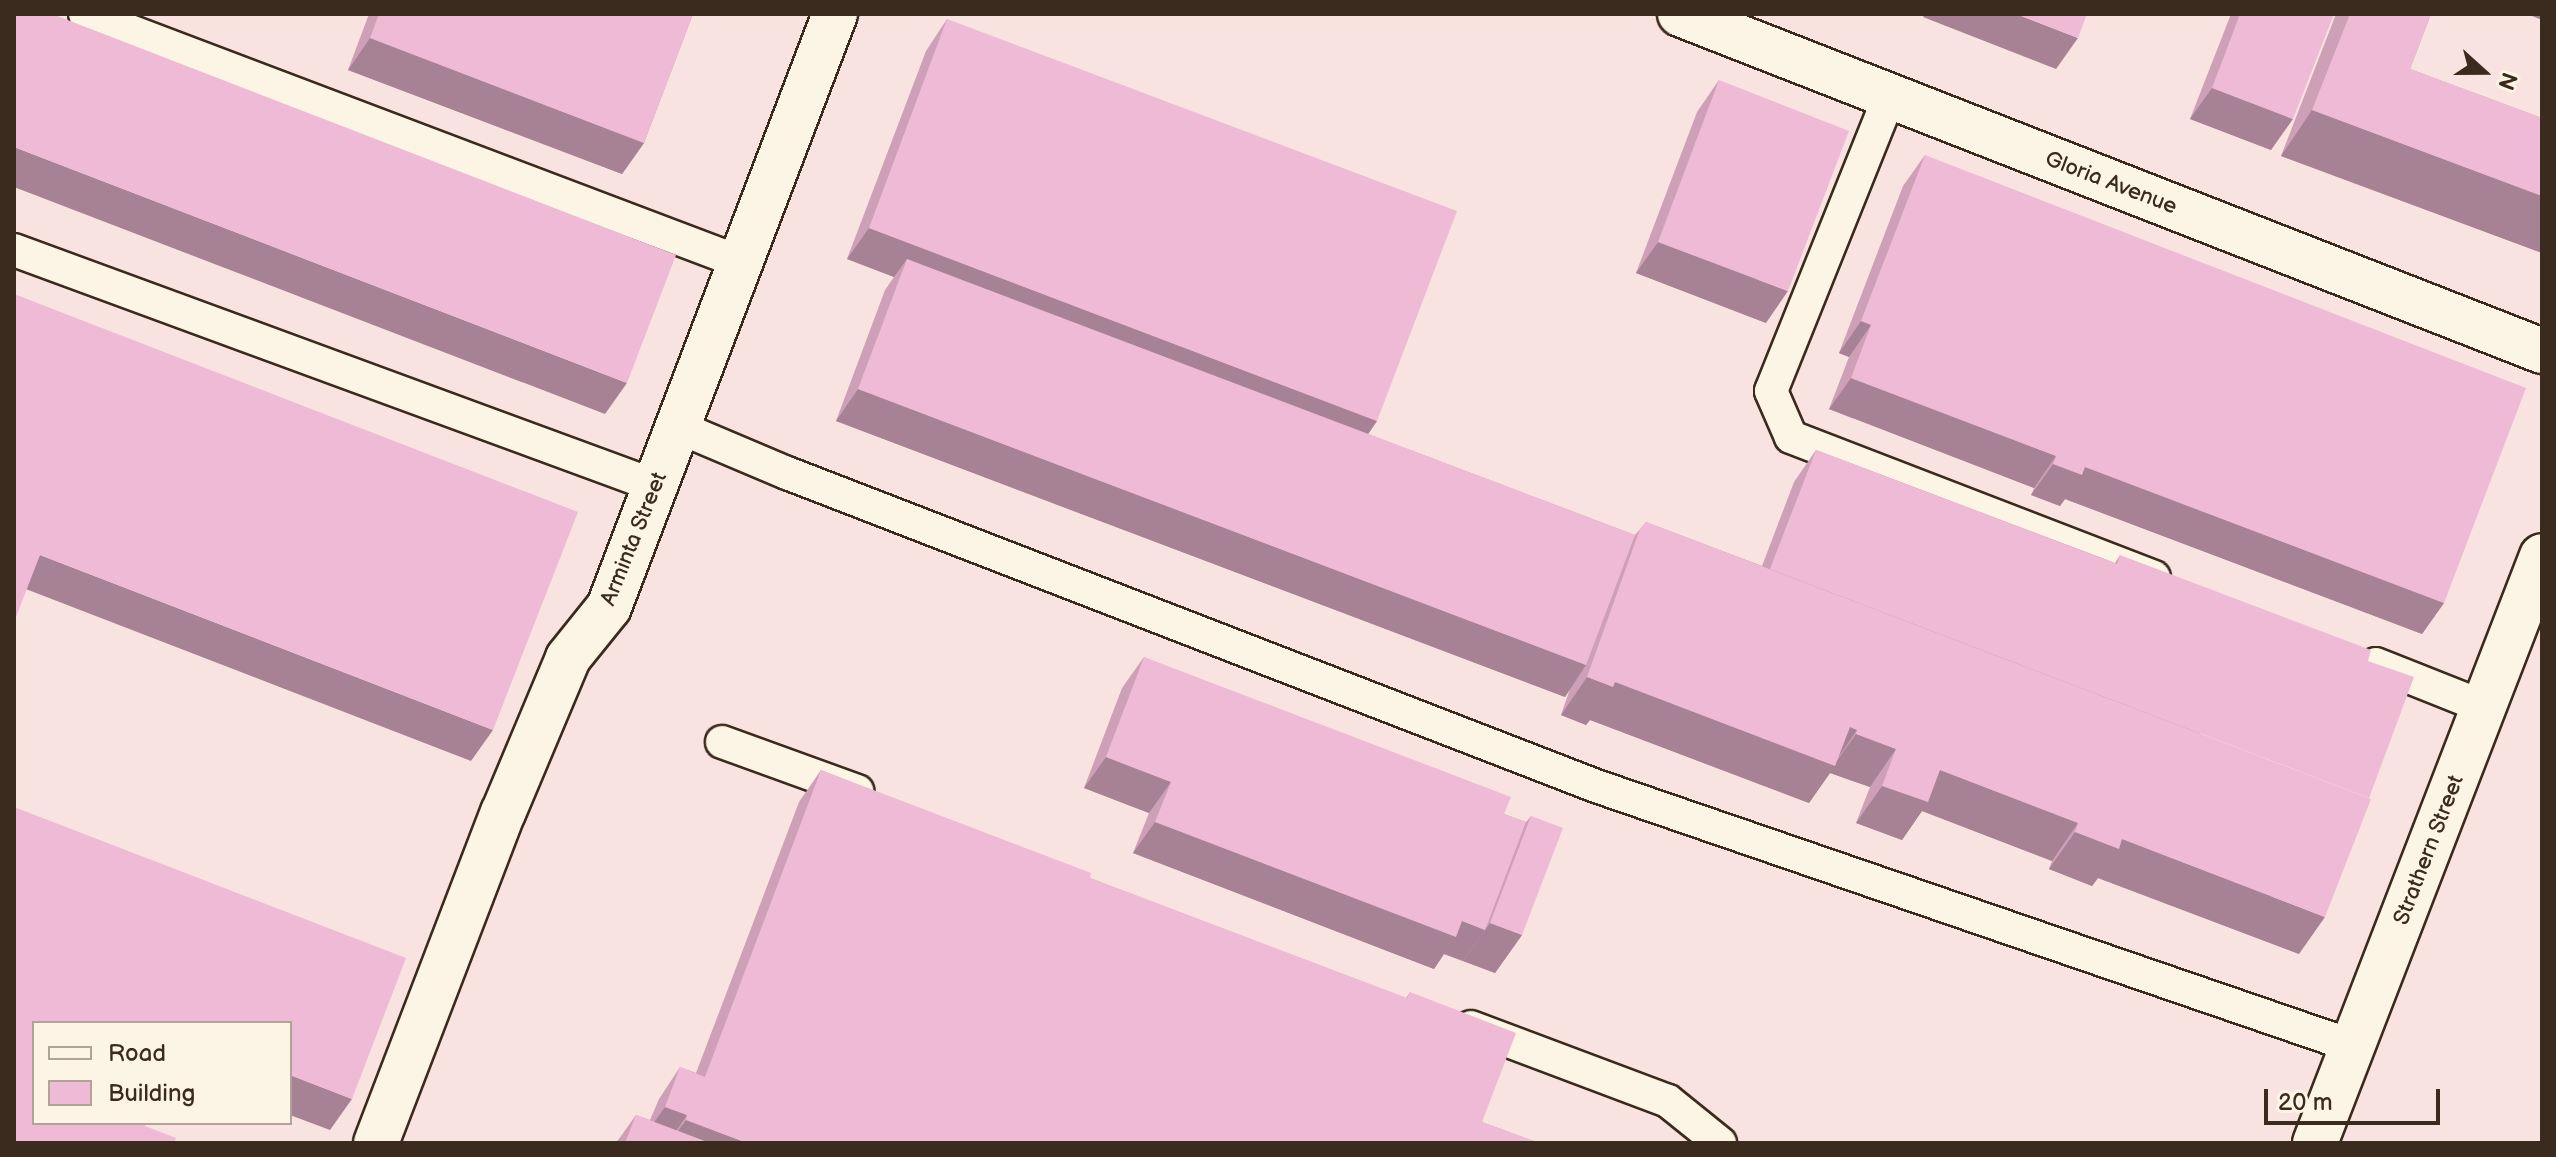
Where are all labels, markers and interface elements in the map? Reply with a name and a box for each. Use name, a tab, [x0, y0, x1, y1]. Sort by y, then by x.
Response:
north arrow	[2444, 32, 2524, 112]
text: N	[2491, 68, 2522, 93]
street label: Gloria Avenue	[2041, 146, 2181, 220]
street label: Arminta Street	[595, 468, 673, 610]
street label: Strathern Street	[2388, 771, 2470, 929]
legend	[32, 1021, 292, 1125]
text: Road	[108, 1039, 166, 1068]
scale bar	[2268, 1073, 2444, 1123]
text: Building	[108, 1079, 195, 1108]
text: 20 m	[2278, 1088, 2333, 1117]

